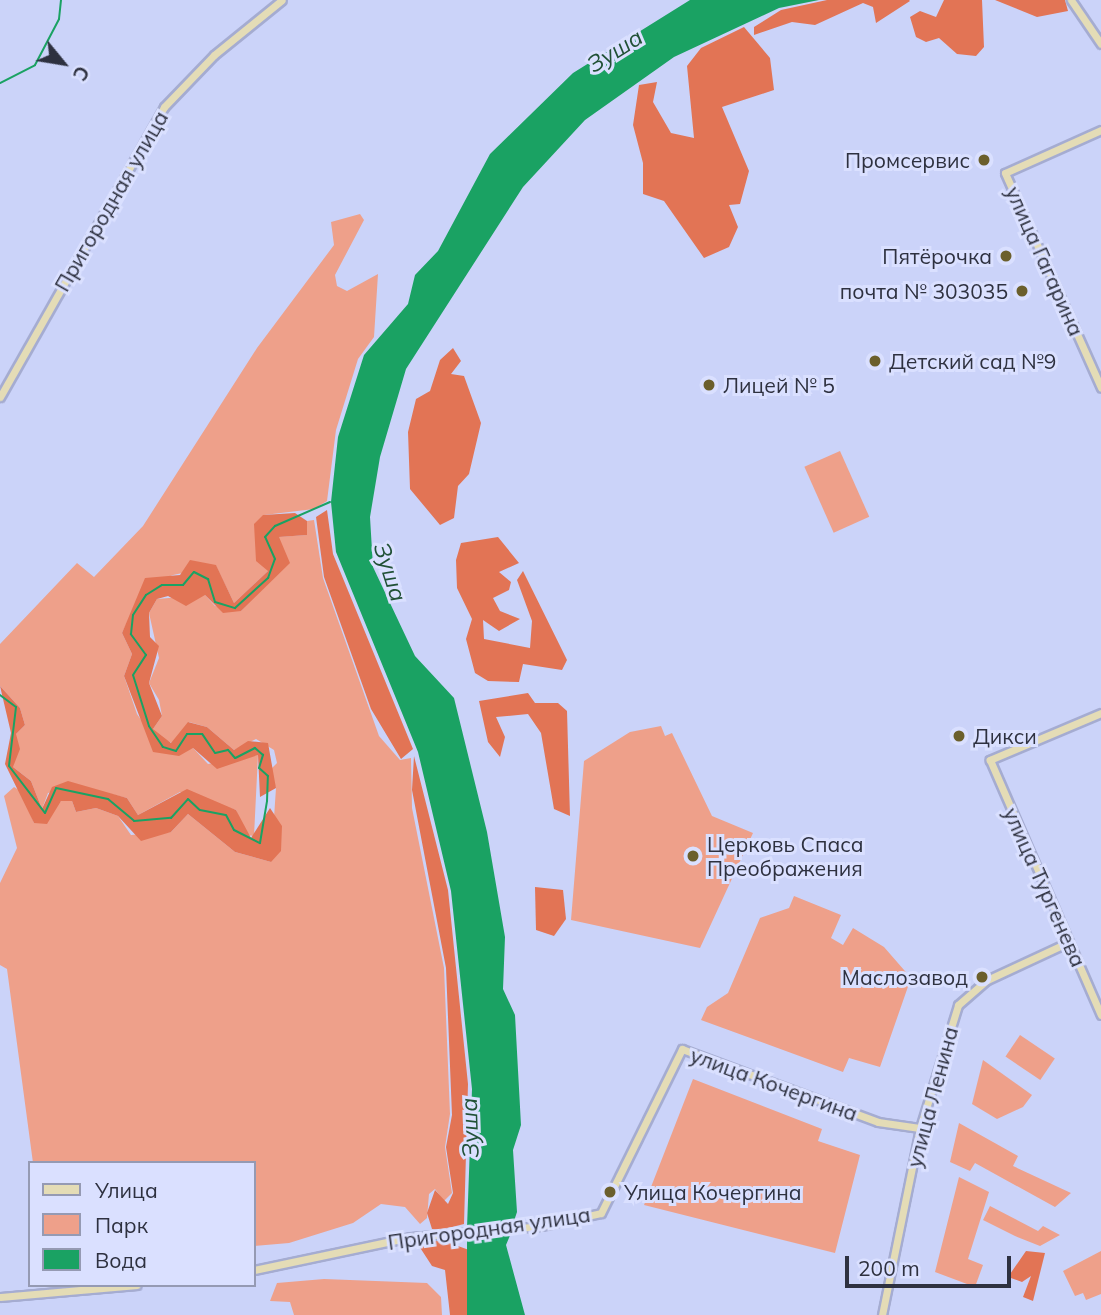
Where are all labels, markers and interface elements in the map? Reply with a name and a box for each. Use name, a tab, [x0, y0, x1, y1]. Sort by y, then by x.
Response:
water label: Зуша	[582, 23, 648, 79]
north arrow	[28, 28, 98, 98]
text: С	[68, 62, 95, 85]
street label: Пригородная улица	[49, 106, 173, 296]
place label: Промсервис	[845, 147, 970, 173]
marker: Промсервис	[976, 152, 992, 168]
street label: улица Гагарина	[1001, 182, 1089, 340]
place label: Пятёрочка	[882, 243, 992, 269]
marker: Пятёрочка	[998, 248, 1014, 264]
place label: почта № 303035	[840, 278, 1008, 304]
marker: почта № 303035	[1014, 283, 1030, 299]
place label: Детский сад №9	[889, 348, 1056, 374]
marker: Детский сад №9	[867, 353, 883, 369]
place label: Лицей № 5	[723, 372, 835, 398]
marker: Лицей № 5	[701, 377, 717, 393]
water label: Зуша	[368, 539, 412, 605]
place label: Дикси	[973, 723, 1037, 749]
marker: Дикси	[951, 728, 967, 744]
street label: улица Тургенева	[999, 803, 1091, 971]
place label: Церковь Спаса Преображения	[707, 831, 864, 881]
marker: Церковь Спаса Преображения	[685, 848, 701, 864]
place label: Маслозавод	[842, 964, 968, 990]
marker: Маслозавод	[974, 969, 990, 985]
street label: улица Ленина	[901, 1024, 963, 1170]
street label: улица Кочергина	[687, 1042, 861, 1126]
water label: Зуша	[455, 1097, 485, 1159]
legend	[28, 1161, 256, 1287]
text: Улица	[95, 1177, 158, 1203]
place label: Улица Кочергина	[624, 1179, 802, 1205]
marker: Улица Кочергина	[602, 1184, 618, 1200]
street label: Пригородная улица	[386, 1201, 592, 1255]
text: Парк	[95, 1212, 148, 1238]
scale bar	[849, 1242, 1015, 1286]
text: Вода	[95, 1247, 147, 1273]
text: 200 m	[858, 1255, 920, 1281]

